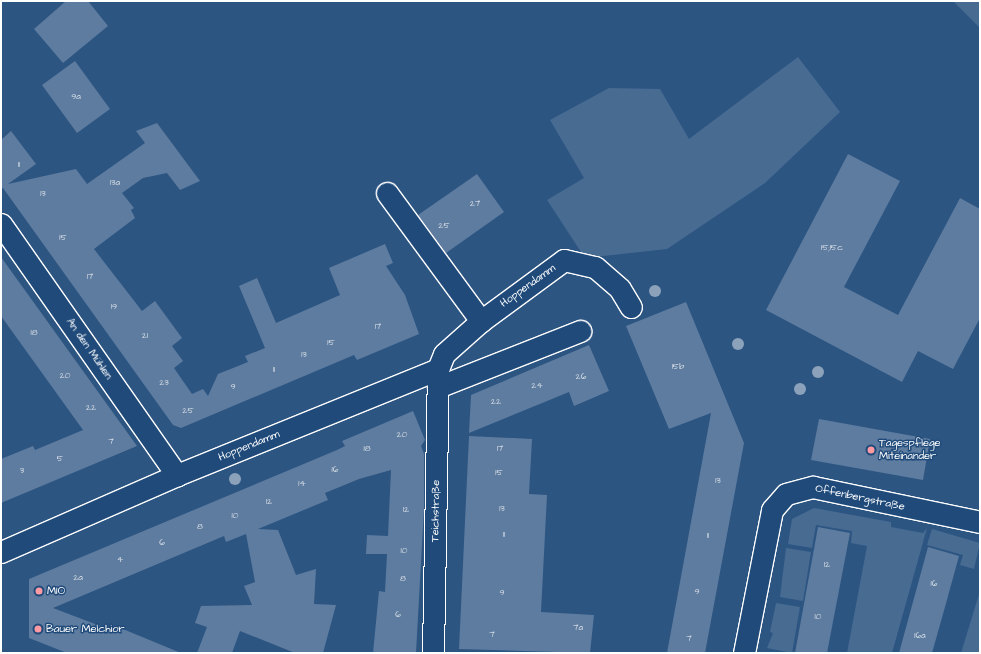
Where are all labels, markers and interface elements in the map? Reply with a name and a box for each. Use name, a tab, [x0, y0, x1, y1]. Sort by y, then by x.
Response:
house number: 9a	[71, 92, 81, 102]
house number: 11	[18, 160, 20, 170]
house number: 13a	[110, 178, 120, 188]
house number: 13	[40, 189, 46, 199]
house number: 27	[470, 199, 480, 209]
house number: 25	[438, 221, 450, 231]
house number: 15	[59, 233, 67, 243]
house number: 15;15c	[821, 243, 843, 253]
street label: Hoppendamm	[498, 262, 558, 310]
house number: 17	[87, 272, 93, 282]
house number: 19	[111, 302, 117, 312]
street label: An den Mühlen	[63, 316, 115, 382]
house number: 17	[375, 322, 381, 332]
house number: 18	[31, 328, 37, 338]
house number: 21	[142, 331, 148, 341]
house number: 15	[327, 338, 335, 348]
house number: 13	[301, 350, 307, 360]
house number: 15b	[672, 362, 684, 372]
house number: 11	[273, 365, 275, 375]
house number: 20	[60, 371, 70, 381]
house number: 26	[576, 372, 586, 382]
house number: 23	[159, 378, 169, 388]
house number: 24	[531, 381, 543, 391]
house number: 9	[230, 382, 236, 392]
house number: 22	[491, 397, 501, 407]
house number: 22	[86, 403, 96, 413]
house number: 25	[182, 406, 194, 416]
street label: Hoppendamm	[216, 428, 282, 464]
house number: 20	[397, 430, 407, 440]
house number: 7	[108, 437, 114, 447]
place label: Tagespflege Miteinander	[879, 437, 941, 463]
house number: 18	[364, 444, 370, 454]
house number: 17	[497, 444, 503, 454]
marker: Tagespflege Miteinander	[866, 445, 876, 455]
house number: 5	[57, 454, 63, 464]
house number: 16	[332, 465, 338, 475]
house number: 3	[20, 466, 24, 476]
house number: 15	[495, 468, 503, 478]
house number: 13	[715, 476, 721, 486]
house number: 14	[298, 479, 306, 489]
street label: Teichstraße	[429, 480, 443, 542]
street label: Offenbergstraße	[814, 482, 906, 514]
house number: 12	[266, 497, 272, 507]
house number: 13	[499, 504, 505, 514]
house number: 12	[403, 505, 409, 515]
house number: 10	[232, 511, 238, 521]
house number: 8	[197, 522, 203, 532]
house number: 11	[503, 530, 505, 540]
house number: 11	[707, 531, 709, 541]
house number: 6	[159, 538, 165, 548]
house number: 10	[401, 546, 407, 556]
house number: 4	[117, 555, 123, 565]
house number: 12	[824, 560, 830, 570]
house number: 2a	[73, 573, 83, 583]
house number: 8	[400, 574, 406, 584]
house number: 16	[931, 579, 937, 589]
place label: MIO	[47, 584, 65, 598]
marker: MIO	[34, 586, 44, 596]
house number: 9	[694, 587, 700, 597]
house number: 9	[499, 588, 505, 598]
house number: 6	[395, 610, 401, 620]
house number: 10	[815, 612, 821, 622]
place label: Bauer Melchior	[46, 622, 125, 636]
house number: 7a	[573, 623, 583, 633]
marker: Bauer Melchior	[33, 624, 43, 634]
house number: 7	[489, 630, 495, 640]
house number: 16a	[914, 631, 926, 641]
house number: 7	[686, 634, 692, 644]

